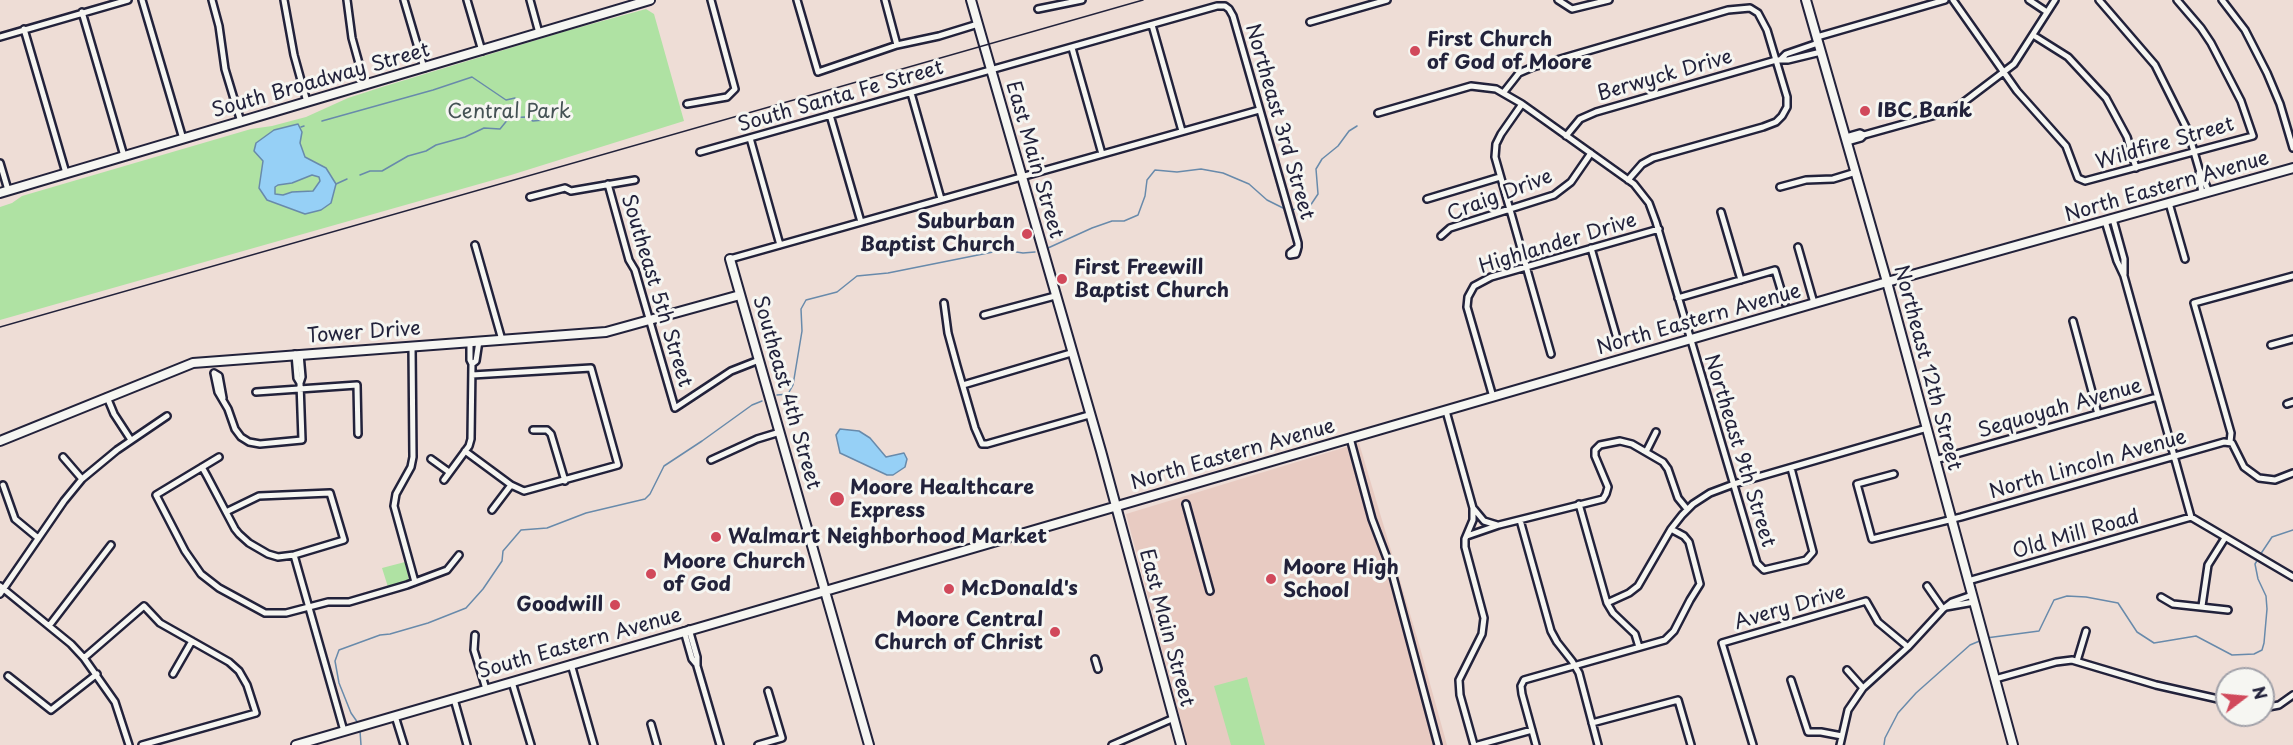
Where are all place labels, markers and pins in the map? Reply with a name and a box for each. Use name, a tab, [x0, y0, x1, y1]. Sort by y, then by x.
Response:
place label: First Church of God of Moore	[1427, 28, 1592, 75]
marker: First Church of God of Moore	[1408, 44, 1422, 58]
place label: IBC Bank	[1877, 99, 1972, 123]
marker: IBC Bank	[1858, 104, 1872, 118]
place label: Suburban Baptist Church	[860, 210, 1015, 257]
marker: Suburban Baptist Church	[1020, 227, 1034, 241]
place label: First Freewill Baptist Church	[1074, 256, 1229, 303]
marker: First Freewill Baptist Church	[1055, 272, 1069, 286]
place label: Moore Healthcare Express	[850, 476, 1034, 523]
marker: Moore Healthcare Express	[828, 490, 846, 508]
place label: Walmart Neighborhood Market	[728, 525, 1047, 549]
marker: Walmart Neighborhood Market	[709, 530, 723, 544]
place label: Moore Church of God	[663, 550, 806, 597]
place label: Moore High School	[1283, 556, 1399, 603]
marker: Moore Church of God	[644, 567, 658, 581]
marker: Moore High School	[1264, 572, 1278, 586]
place label: McDonald's	[961, 577, 1078, 601]
marker: McDonald's	[942, 582, 956, 596]
place label: Goodwill	[516, 593, 603, 617]
marker: Goodwill	[608, 598, 622, 612]
place label: Moore Central Church of Christ	[874, 608, 1043, 655]
marker: Moore Central Church of Christ	[1048, 625, 1062, 639]

